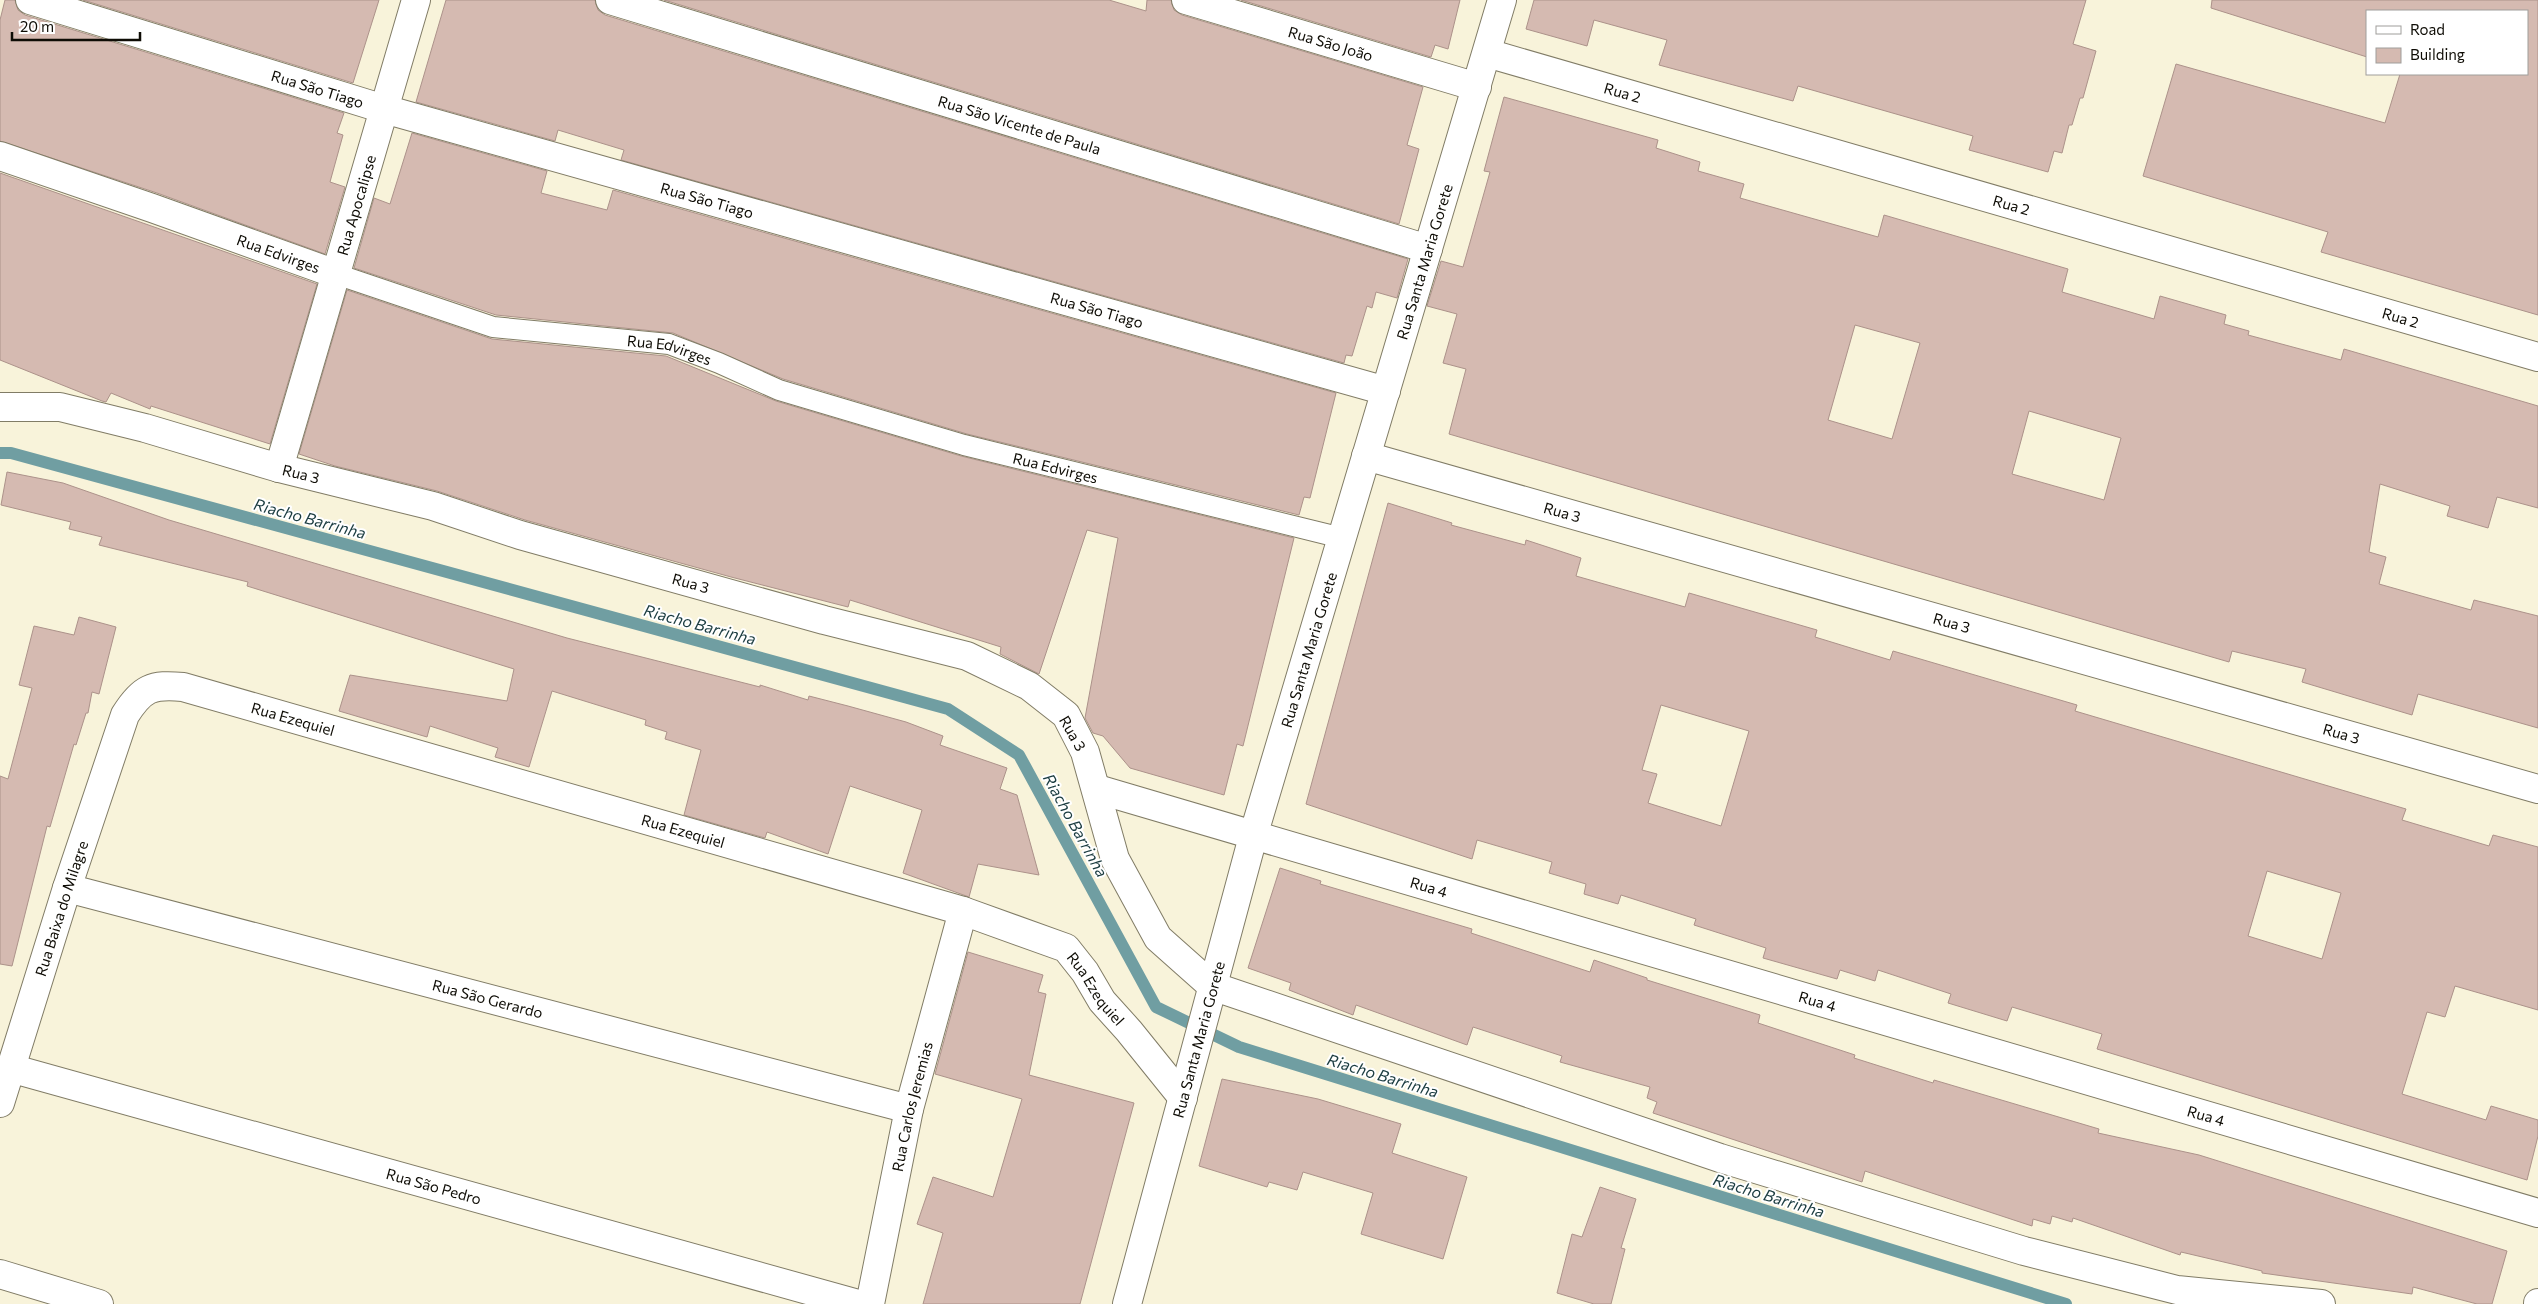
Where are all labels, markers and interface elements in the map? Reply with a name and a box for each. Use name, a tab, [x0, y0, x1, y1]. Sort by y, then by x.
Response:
scale bar	[12, 10, 140, 42]
legend	[2366, 10, 2528, 75]
text: 20 m	[20, 17, 54, 35]
text: Road	[2410, 20, 2445, 38]
street label: Rua São João	[1286, 22, 1375, 64]
text: Building	[2410, 45, 2465, 63]
street label: Rua São Tiago	[269, 66, 366, 111]
street label: Rua 2	[1602, 78, 1643, 106]
street label: Rua São Vicente de Paula	[936, 91, 1103, 158]
street label: Rua Apocalipse	[333, 153, 379, 257]
street label: Rua São Tiago	[658, 178, 756, 222]
street label: Rua Santa Maria Gorete	[1392, 182, 1456, 342]
street label: Rua 2	[1991, 191, 2032, 219]
street label: Rua Edvirges	[234, 230, 323, 277]
street label: Rua São Tiago	[1048, 288, 1145, 331]
street label: Rua 2	[2380, 303, 2421, 331]
street label: Rua Edvirges	[626, 331, 714, 368]
street label: Rua Edvirges	[1011, 448, 1100, 487]
street label: Rua 3	[281, 460, 321, 487]
water label: Riacho Barrinha	[252, 494, 368, 542]
street label: Rua 3	[1542, 498, 1583, 526]
street label: Rua 3	[670, 569, 711, 596]
street label: Rua Santa Maria Gorete	[1277, 570, 1340, 730]
water label: Riacho Barrinha	[642, 600, 758, 648]
street label: Rua 3	[1931, 609, 1972, 636]
street label: Rua Ezequiel	[249, 698, 337, 739]
street label: Rua 3	[1056, 712, 1090, 754]
street label: Rua 3	[2321, 719, 2362, 747]
water label: Riacho Barrinha	[1040, 770, 1112, 880]
street label: Rua Ezequiel	[639, 810, 727, 851]
street label: Rua Baixa do Milagre	[31, 838, 91, 978]
street label: Rua 4	[1408, 873, 1450, 901]
street label: Rua Ezequiel	[1064, 948, 1128, 1029]
street label: Rua Santa Maria Gorete	[1169, 959, 1228, 1120]
street label: Rua São Gerardo	[431, 975, 545, 1022]
street label: Rua 4	[1797, 987, 1838, 1015]
street label: Rua Carlos Jeremias	[888, 1039, 936, 1173]
water label: Riacho Barrinha	[1325, 1049, 1441, 1101]
street label: Rua 4	[2185, 1101, 2227, 1129]
street label: Rua São Pedro	[384, 1164, 484, 1208]
water label: Riacho Barrinha	[1711, 1169, 1827, 1221]

